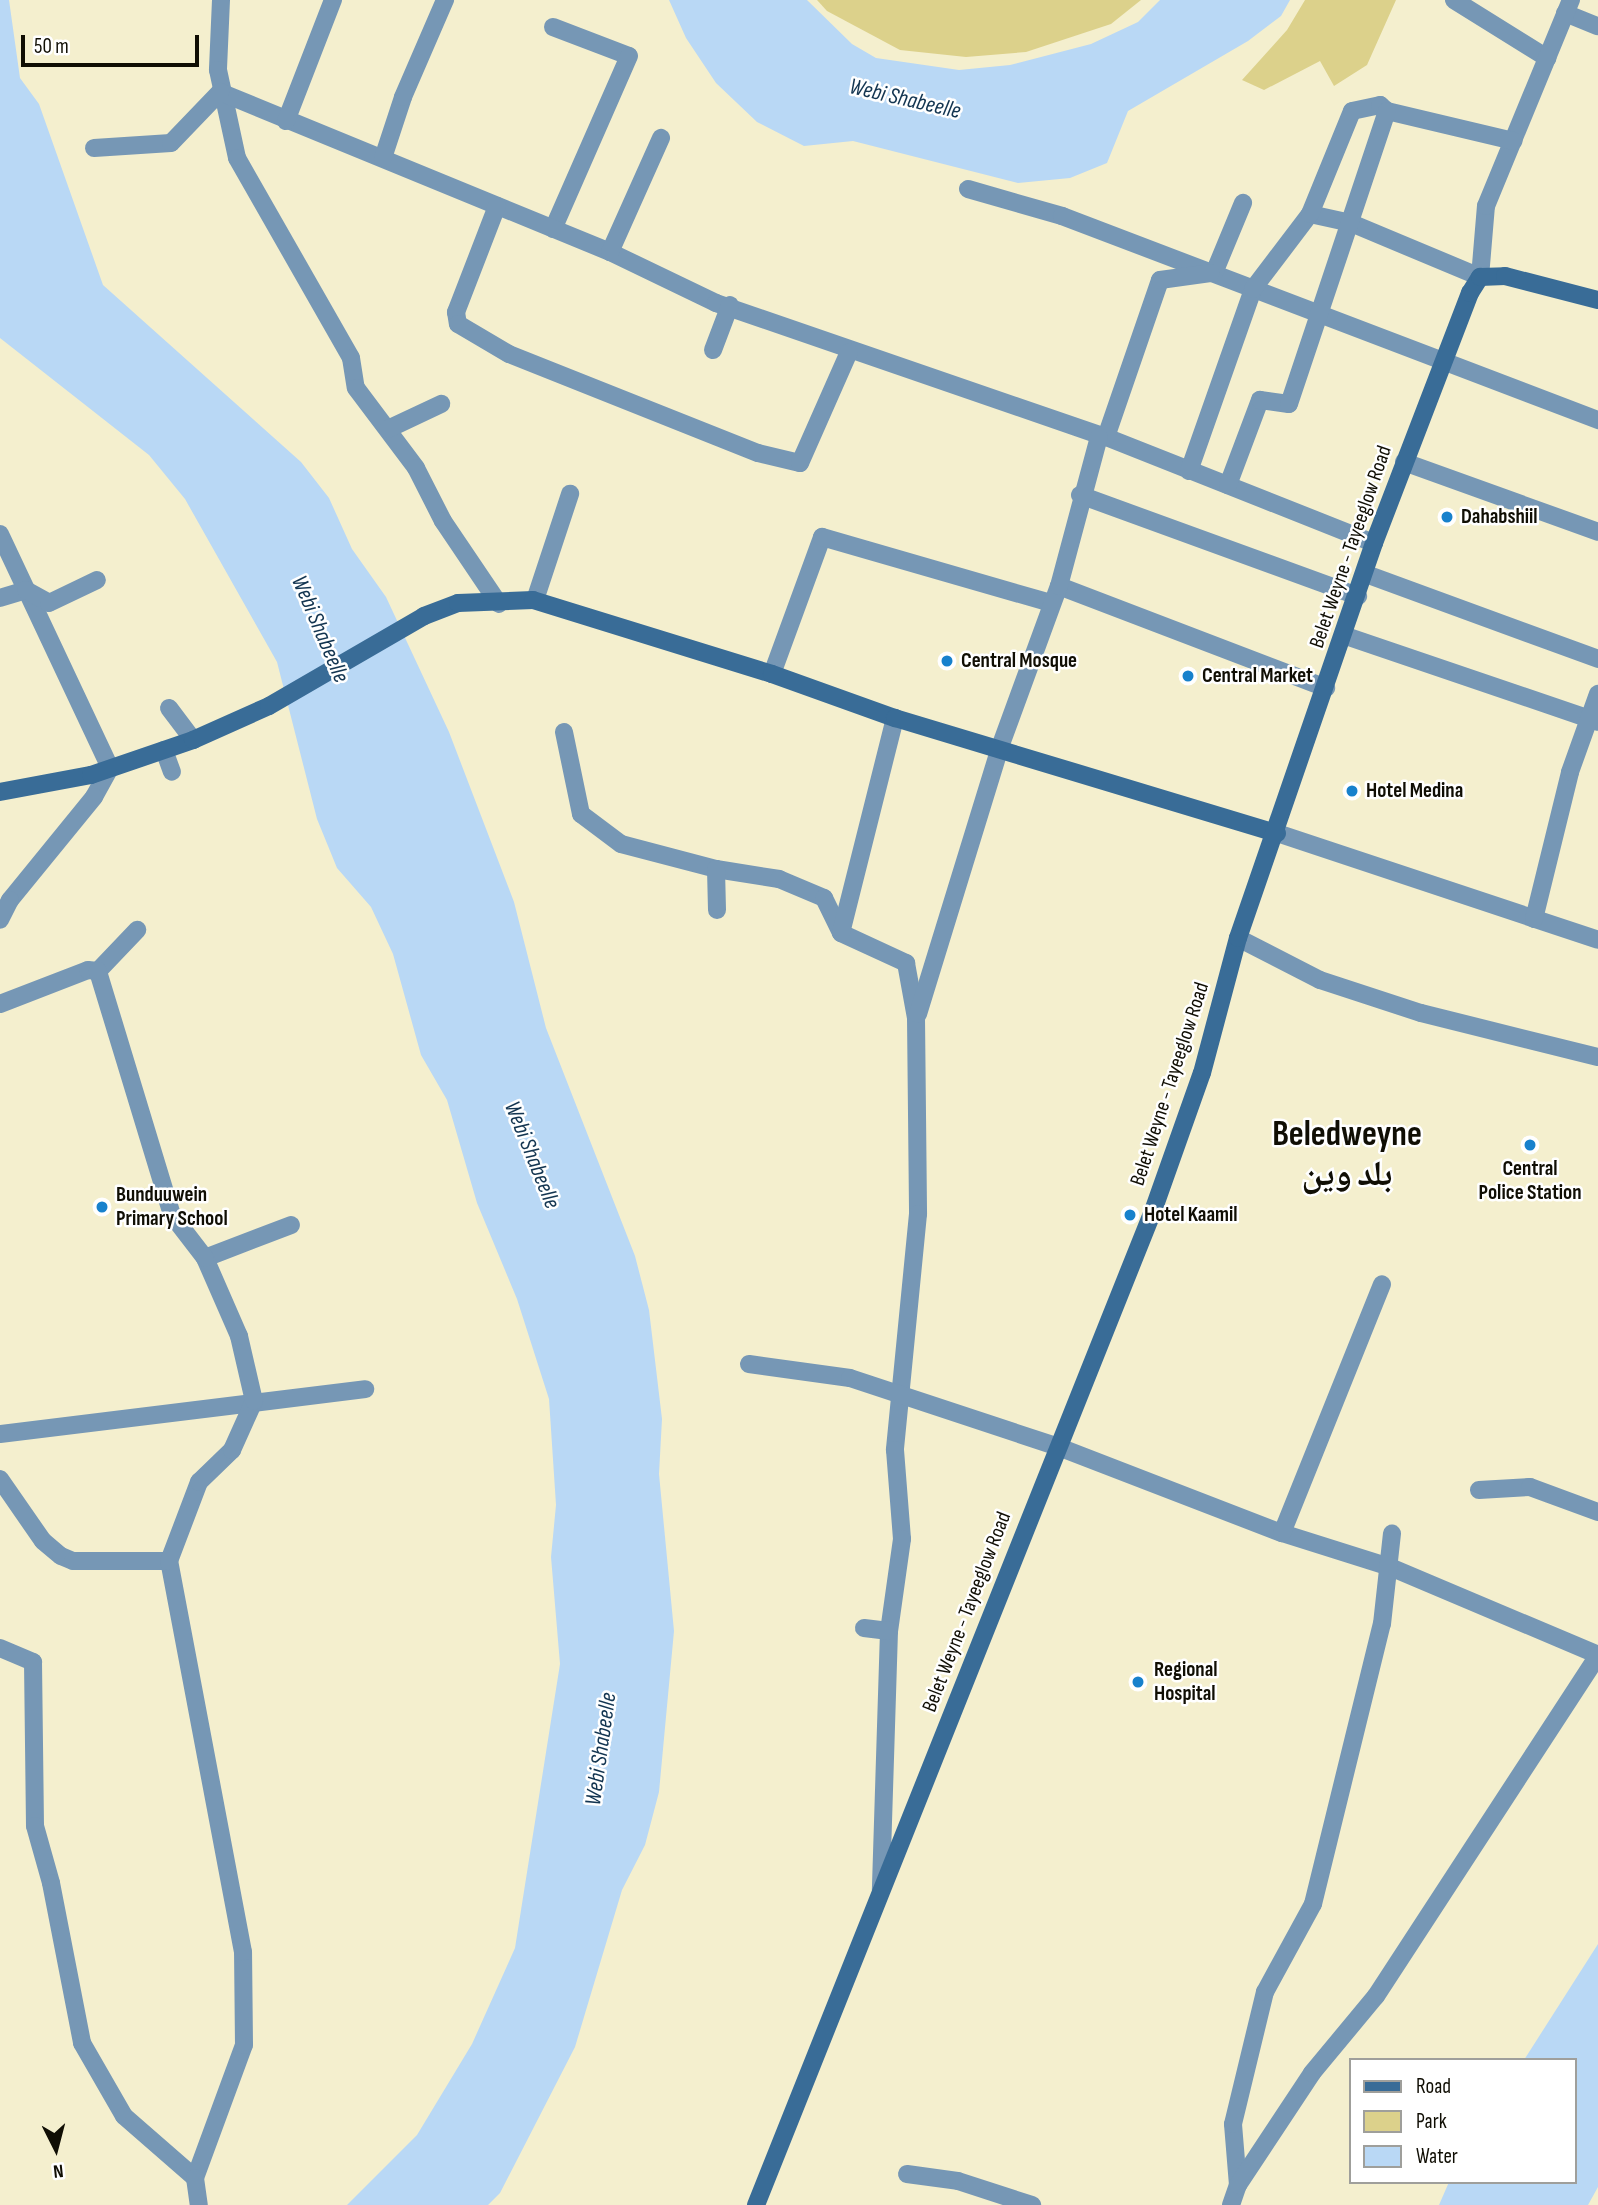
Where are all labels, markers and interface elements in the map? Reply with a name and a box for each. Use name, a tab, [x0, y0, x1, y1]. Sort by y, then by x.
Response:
scale bar	[24, 21, 203, 65]
text: 50 m	[34, 34, 69, 59]
water label: Webi Shabeelle	[847, 73, 963, 125]
street label: Belet Weyne - Tayeeglow Road	[1305, 443, 1397, 651]
place label: Dahabshiil	[1461, 504, 1538, 530]
marker: Dahabshiil	[1439, 509, 1455, 525]
water label: Webi Shabeelle	[285, 571, 355, 687]
place label: Central Mosque	[961, 648, 1077, 674]
marker: Central Mosque	[939, 653, 955, 669]
place label: Central Market	[1202, 663, 1313, 689]
marker: Central Market	[1180, 668, 1196, 684]
place label: Hotel Medina	[1366, 778, 1463, 804]
marker: Hotel Medina	[1344, 783, 1360, 799]
street label: Belet Weyne - Tayeeglow Road	[1125, 979, 1215, 1189]
water label: Webi Shabeelle	[498, 1097, 566, 1213]
district label: Beledweyne بلد وين	[1272, 1114, 1422, 1196]
marker: Central Police Station	[1522, 1137, 1538, 1153]
place label: Central Police Station	[1478, 1156, 1582, 1206]
place label: Bunduuwein Primary School	[116, 1182, 228, 1232]
marker: Bunduuwein Primary School	[94, 1199, 110, 1215]
place label: Hotel Kaamil	[1144, 1202, 1237, 1228]
marker: Hotel Kaamil	[1122, 1207, 1138, 1223]
street label: Belet Weyne - Tayeeglow Road	[917, 1508, 1017, 1716]
place label: Regional Hospital	[1154, 1657, 1217, 1707]
marker: Regional Hospital	[1128, 1672, 1148, 1692]
water label: Webi Shabeelle	[579, 1691, 623, 1807]
legend	[1350, 2058, 1577, 2184]
text: Road	[1416, 2074, 1451, 2099]
text: Park	[1416, 2109, 1447, 2134]
north arrow	[21, 2114, 91, 2184]
text: Water	[1416, 2144, 1458, 2169]
text: N	[52, 2158, 64, 2182]

